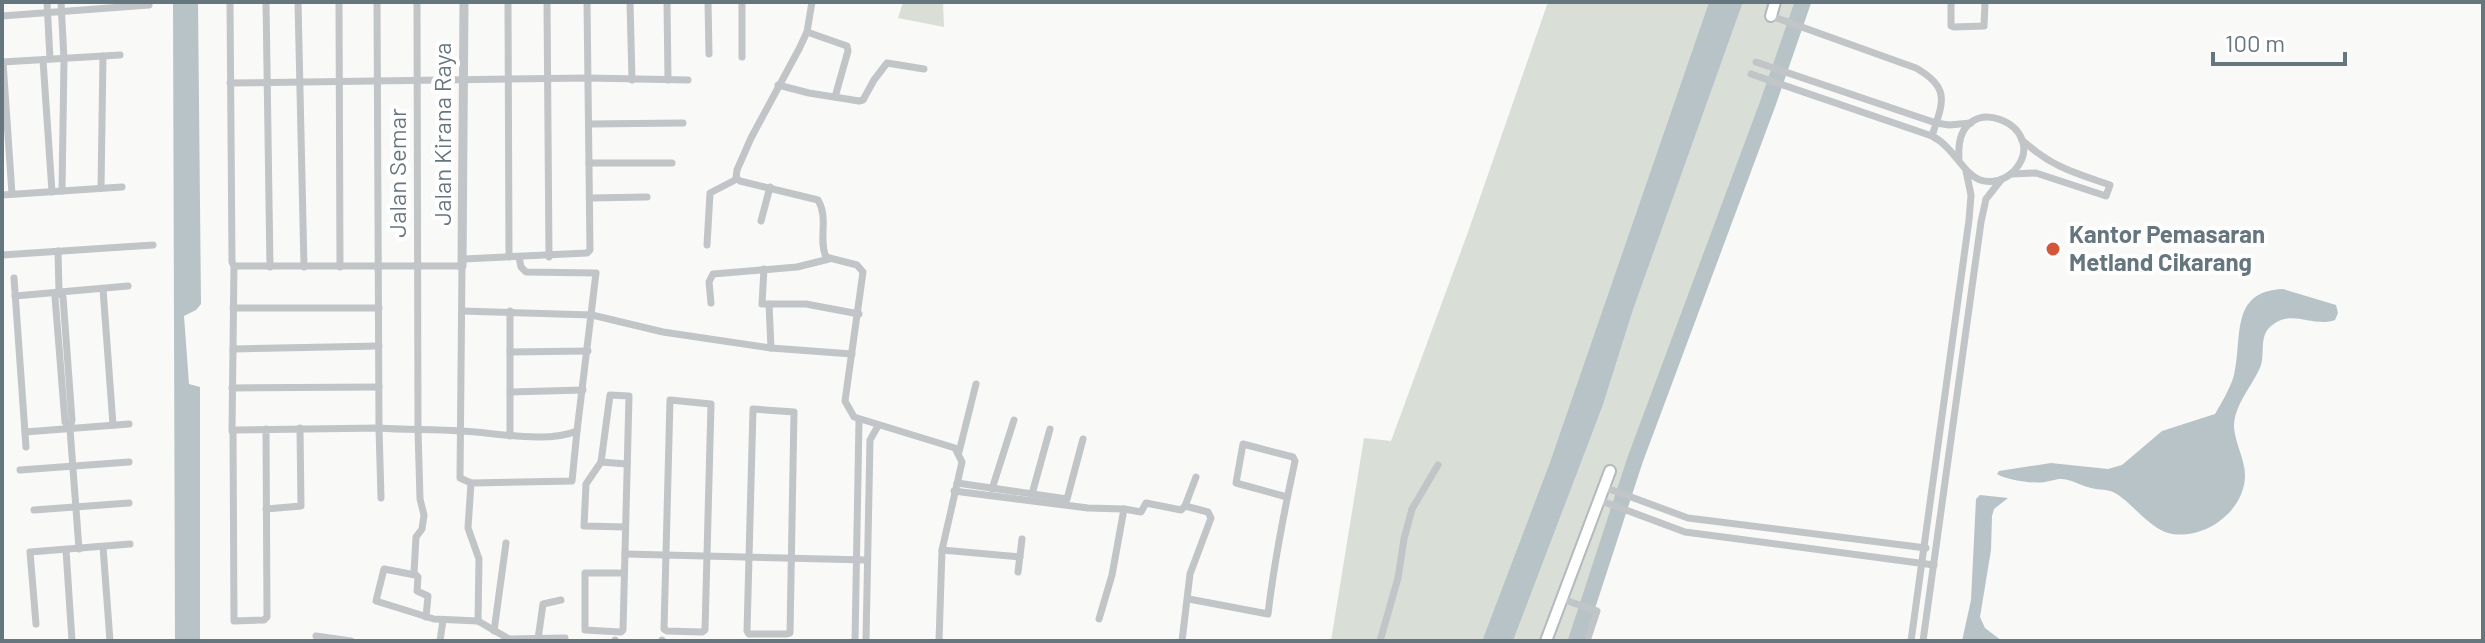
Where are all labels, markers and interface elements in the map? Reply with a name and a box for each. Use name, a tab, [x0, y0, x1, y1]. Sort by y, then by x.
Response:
scale bar	[2213, 16, 2345, 66]
text: 100 m	[2225, 28, 2285, 57]
street label: Jalan Kirana Raya	[427, 42, 456, 226]
street label: Jalan Semar	[382, 108, 411, 238]
place label: Kantor Pemasaran Metland Cikarang	[2069, 219, 2265, 276]
marker: Kantor Pemasaran Metland Cikarang	[2044, 240, 2062, 258]

